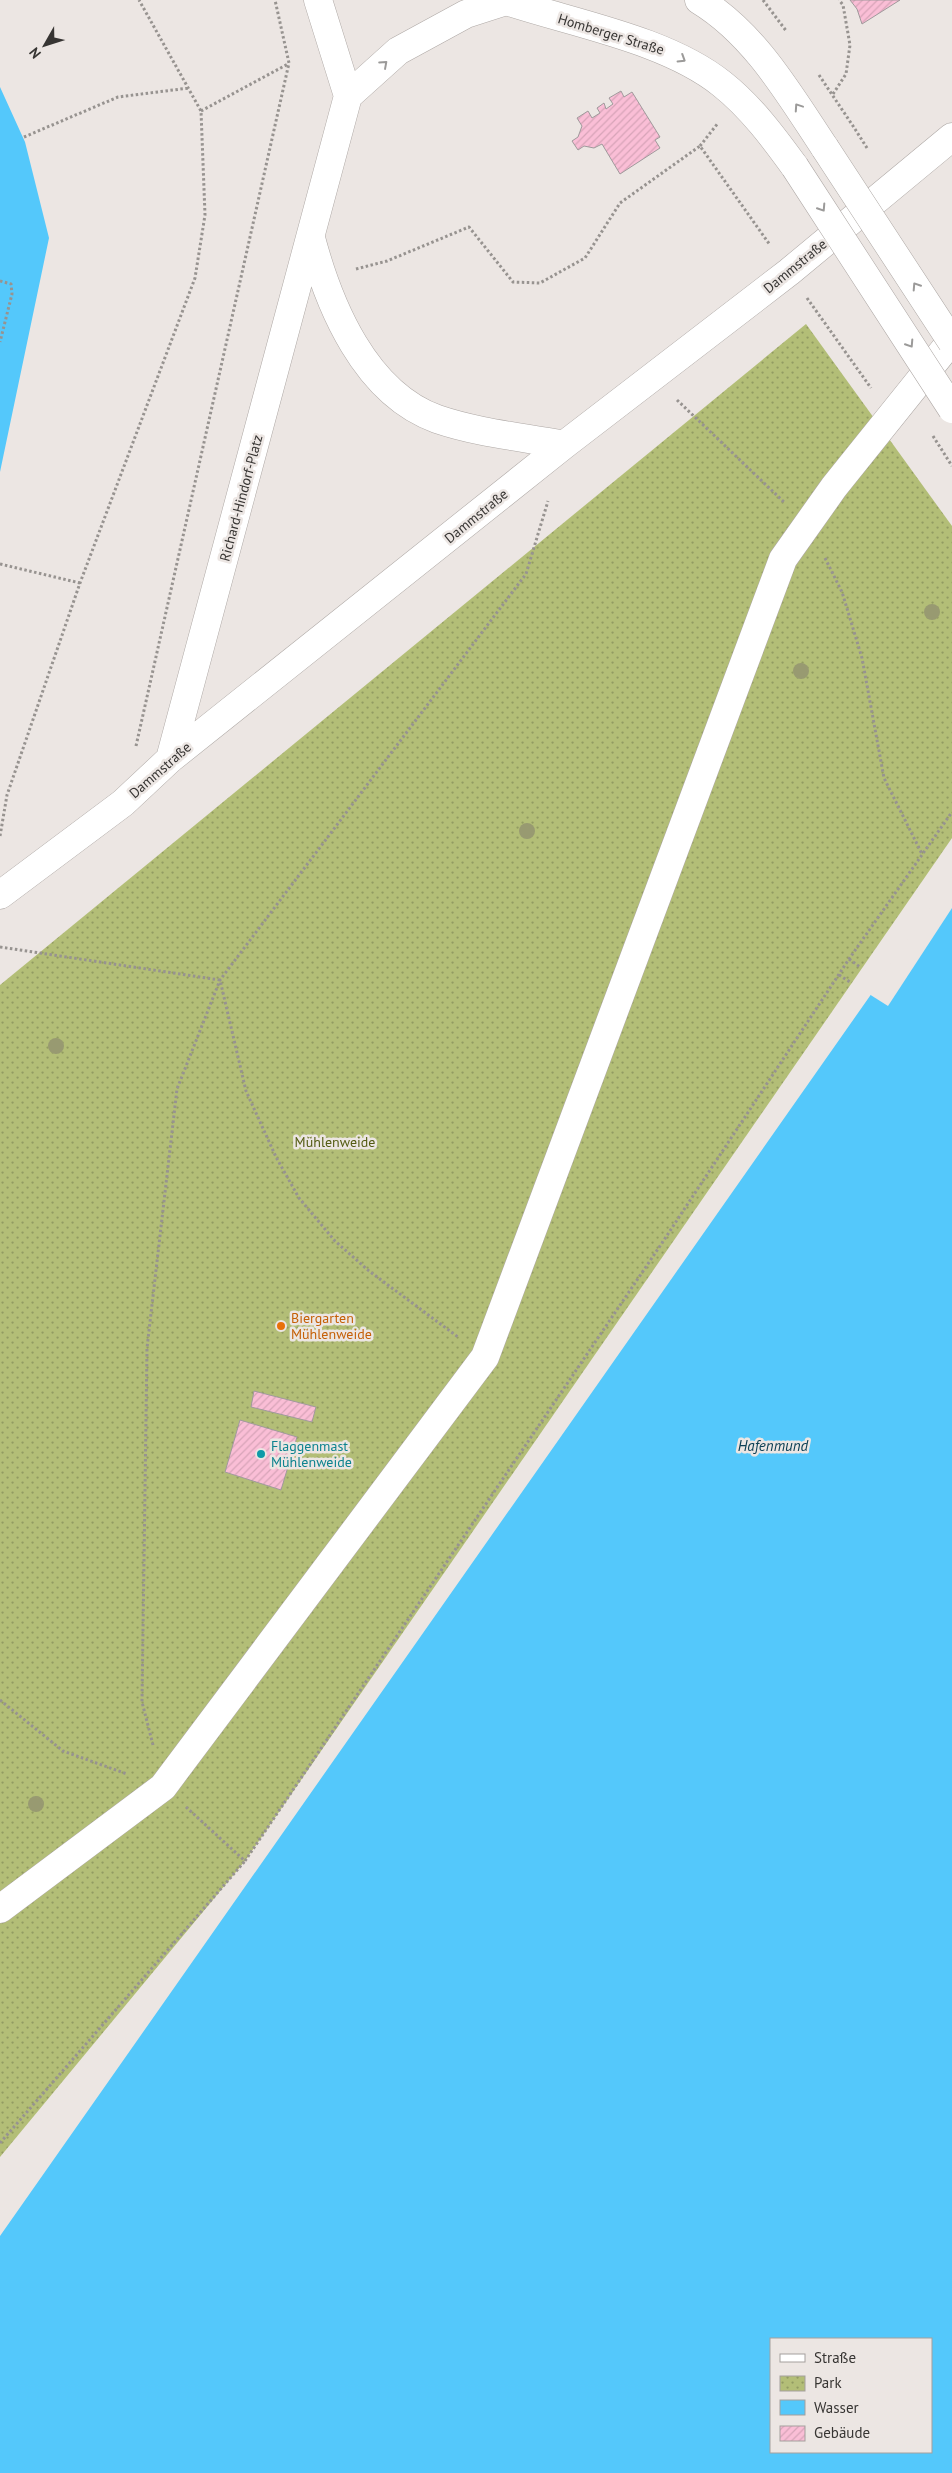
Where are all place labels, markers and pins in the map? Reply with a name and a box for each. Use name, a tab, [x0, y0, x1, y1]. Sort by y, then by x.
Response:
place label: Biergarten Mühlenweide	[291, 1309, 372, 1343]
marker: Biergarten Mühlenweide	[275, 1320, 287, 1332]
place label: Flaggenmast Mühlenweide	[271, 1437, 352, 1471]
marker: Flaggenmast Mühlenweide	[255, 1448, 267, 1460]

